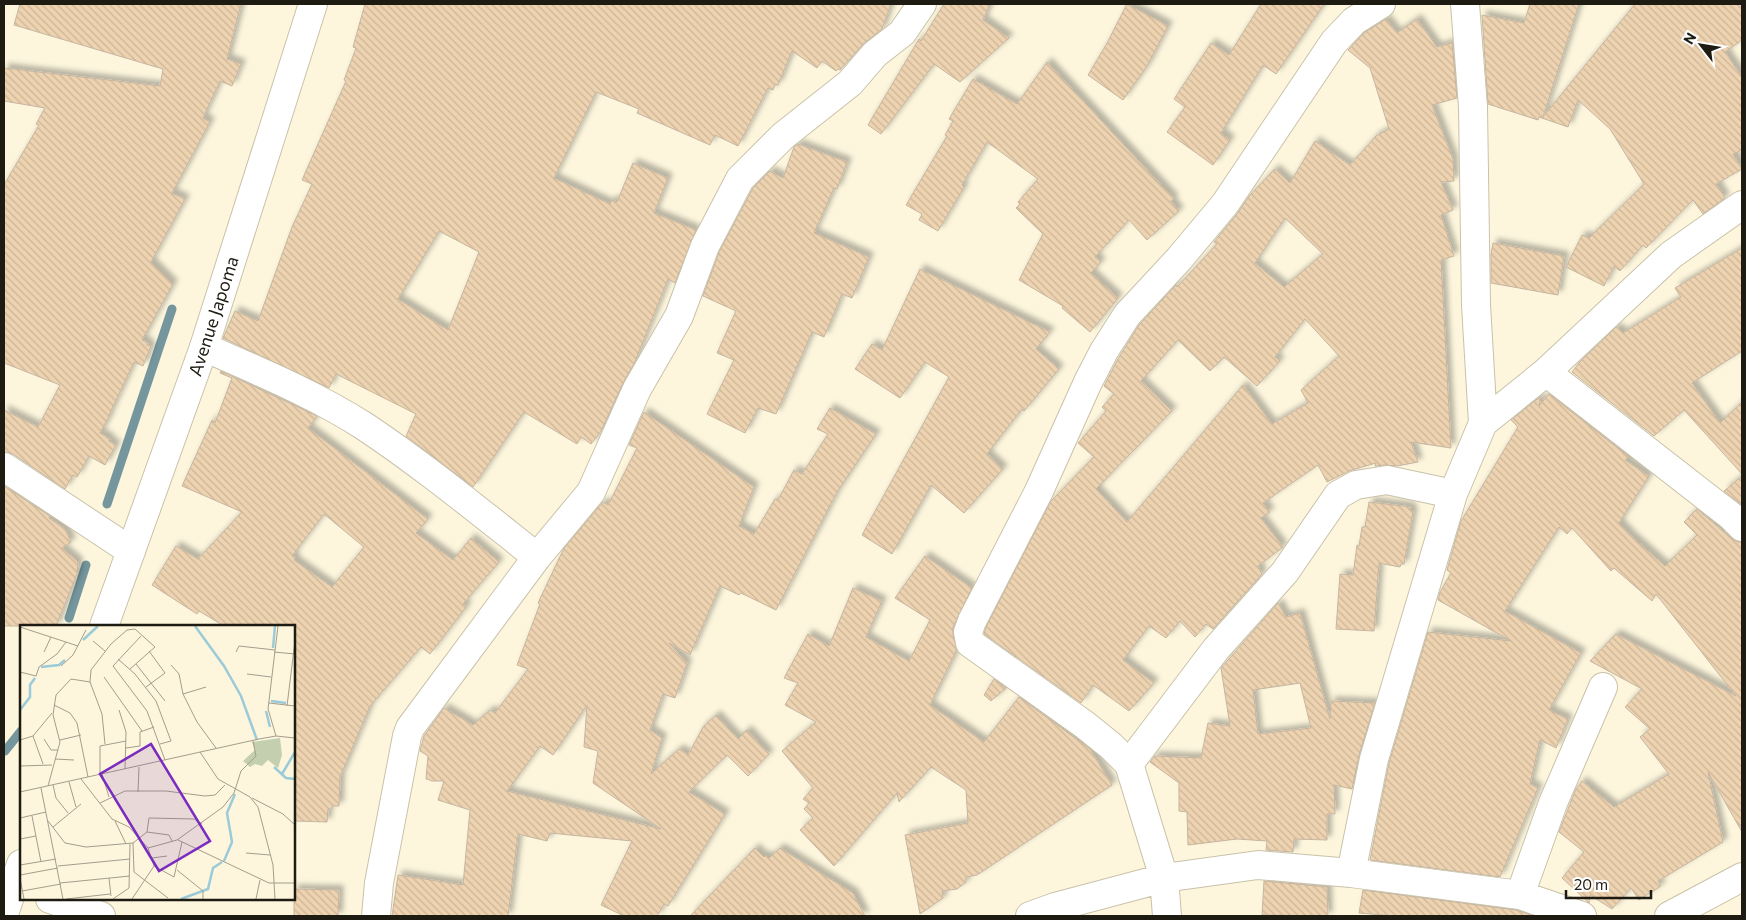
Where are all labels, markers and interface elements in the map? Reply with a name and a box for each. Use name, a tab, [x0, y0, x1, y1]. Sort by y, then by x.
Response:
north arrow	[1676, 20, 1726, 70]
text: N	[1679, 29, 1699, 47]
street label: Avenue Japoma	[183, 253, 243, 379]
inset map	[20, 625, 295, 900]
scale bar	[1566, 868, 1651, 900]
text: 20 m	[1574, 875, 1608, 893]

